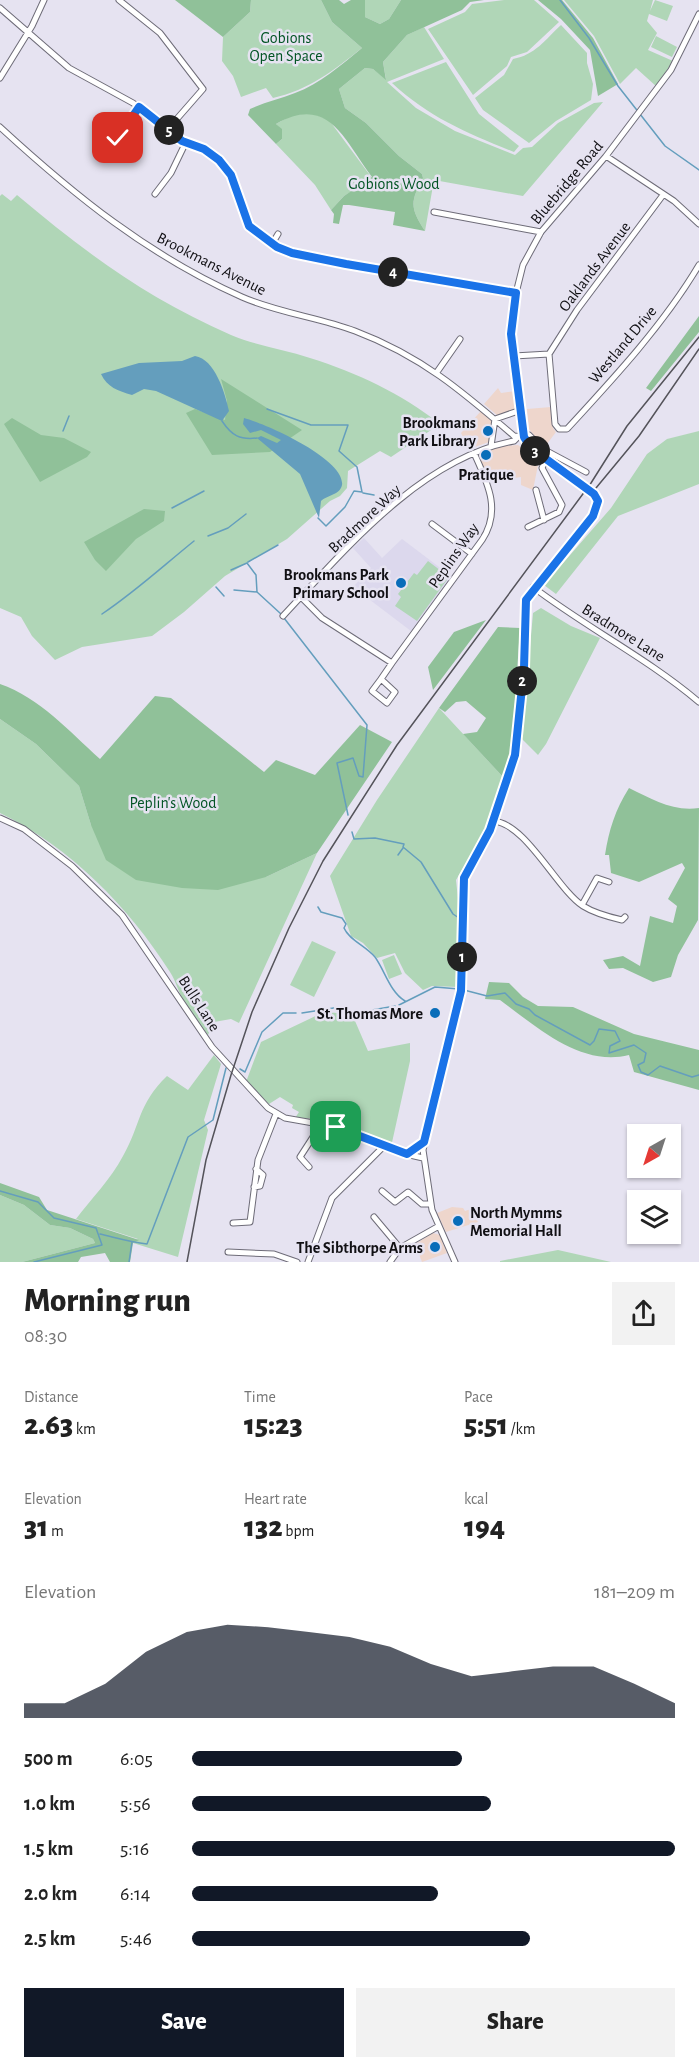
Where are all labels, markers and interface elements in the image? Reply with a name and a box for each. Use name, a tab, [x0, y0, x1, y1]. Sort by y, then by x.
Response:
park label: Gobions Open Space	[249, 30, 323, 64]
pin	[92, 112, 143, 163]
pin: 5	[154, 115, 184, 145]
icon: check	[101, 121, 134, 154]
text: 5	[166, 122, 172, 138]
street label: Bluebridge Road	[528, 138, 606, 227]
park label: Gobions Wood	[348, 176, 440, 192]
street label: Oaklands Avenue	[556, 219, 634, 314]
street label: Brookmans Avenue	[154, 230, 269, 298]
pin: 4	[378, 257, 408, 287]
text: 4	[389, 264, 397, 280]
street label: Westland Drive	[586, 303, 660, 386]
place label: Brookmans Park Library	[399, 415, 477, 450]
marker: Brookmans Park Library	[481, 424, 495, 438]
pin: 3	[520, 436, 550, 466]
text: 3	[532, 443, 538, 459]
marker: Pratique	[479, 448, 493, 462]
place label: Pratique	[458, 467, 514, 483]
street label: Bradmore Way	[326, 481, 405, 557]
street label: Peplins Way	[426, 520, 483, 592]
place label: Brookmans Park Primary School	[284, 567, 389, 602]
marker: Brookmans Park Primary School	[394, 576, 408, 590]
street label: Bradmore Lane	[579, 601, 668, 665]
pin: 2	[507, 666, 537, 696]
text: 2	[518, 673, 526, 689]
park label: Peplin's Wood	[129, 795, 217, 811]
pin: 1	[447, 942, 477, 972]
text: 1	[459, 949, 465, 965]
street label: Bulls Lane	[175, 973, 223, 1034]
place label: St. Thomas More	[317, 1006, 423, 1022]
marker: St. Thomas More	[428, 1006, 442, 1020]
pin	[310, 1101, 361, 1152]
icon: arrive	[319, 1110, 352, 1143]
north arrow	[627, 1124, 681, 1178]
map controls	[627, 1124, 681, 1244]
button: layers	[627, 1190, 681, 1244]
place label: North Mymms Memorial Hall	[470, 1205, 562, 1239]
marker: North Mymms Memorial Hall	[451, 1214, 465, 1228]
place label: The Sibthorpe Arms	[296, 1240, 423, 1256]
marker: The Sibthorpe Arms	[428, 1240, 442, 1254]
button: share	[612, 1282, 675, 1345]
text: Morning run	[24, 1285, 191, 1318]
text: 08:30	[24, 1326, 67, 1346]
text: Distance	[24, 1389, 78, 1405]
text: Time	[244, 1389, 276, 1405]
text: Pace	[464, 1389, 493, 1405]
text: 2.63	[24, 1410, 73, 1440]
text: 15:23	[244, 1410, 303, 1440]
text: 5:51	[464, 1410, 508, 1440]
text: km	[73, 1421, 96, 1437]
text: /km	[508, 1421, 536, 1437]
text: Elevation	[24, 1491, 82, 1507]
text: Heart rate	[244, 1491, 307, 1507]
text: kcal	[464, 1491, 488, 1507]
text: 31	[24, 1512, 48, 1542]
text: 132	[244, 1512, 283, 1542]
text: 194	[464, 1512, 505, 1542]
text: m	[48, 1523, 64, 1539]
text: bpm	[283, 1523, 314, 1539]
text: Elevation	[24, 1582, 96, 1602]
text: 181–209 m	[594, 1582, 675, 1602]
text: 500 m	[24, 1749, 73, 1769]
text: 6:05	[120, 1749, 153, 1769]
text: 1.0 km	[24, 1794, 75, 1814]
text: 5:56	[120, 1794, 151, 1814]
text: 1.5 km	[24, 1839, 73, 1859]
text: 5:16	[120, 1839, 149, 1859]
text: 2.0 km	[24, 1884, 77, 1904]
text: 6:14	[120, 1884, 150, 1904]
text: 2.5 km	[24, 1929, 76, 1949]
text: 5:46	[120, 1929, 152, 1949]
button: Save	[24, 1988, 344, 2057]
button: Share	[356, 1988, 675, 2057]

